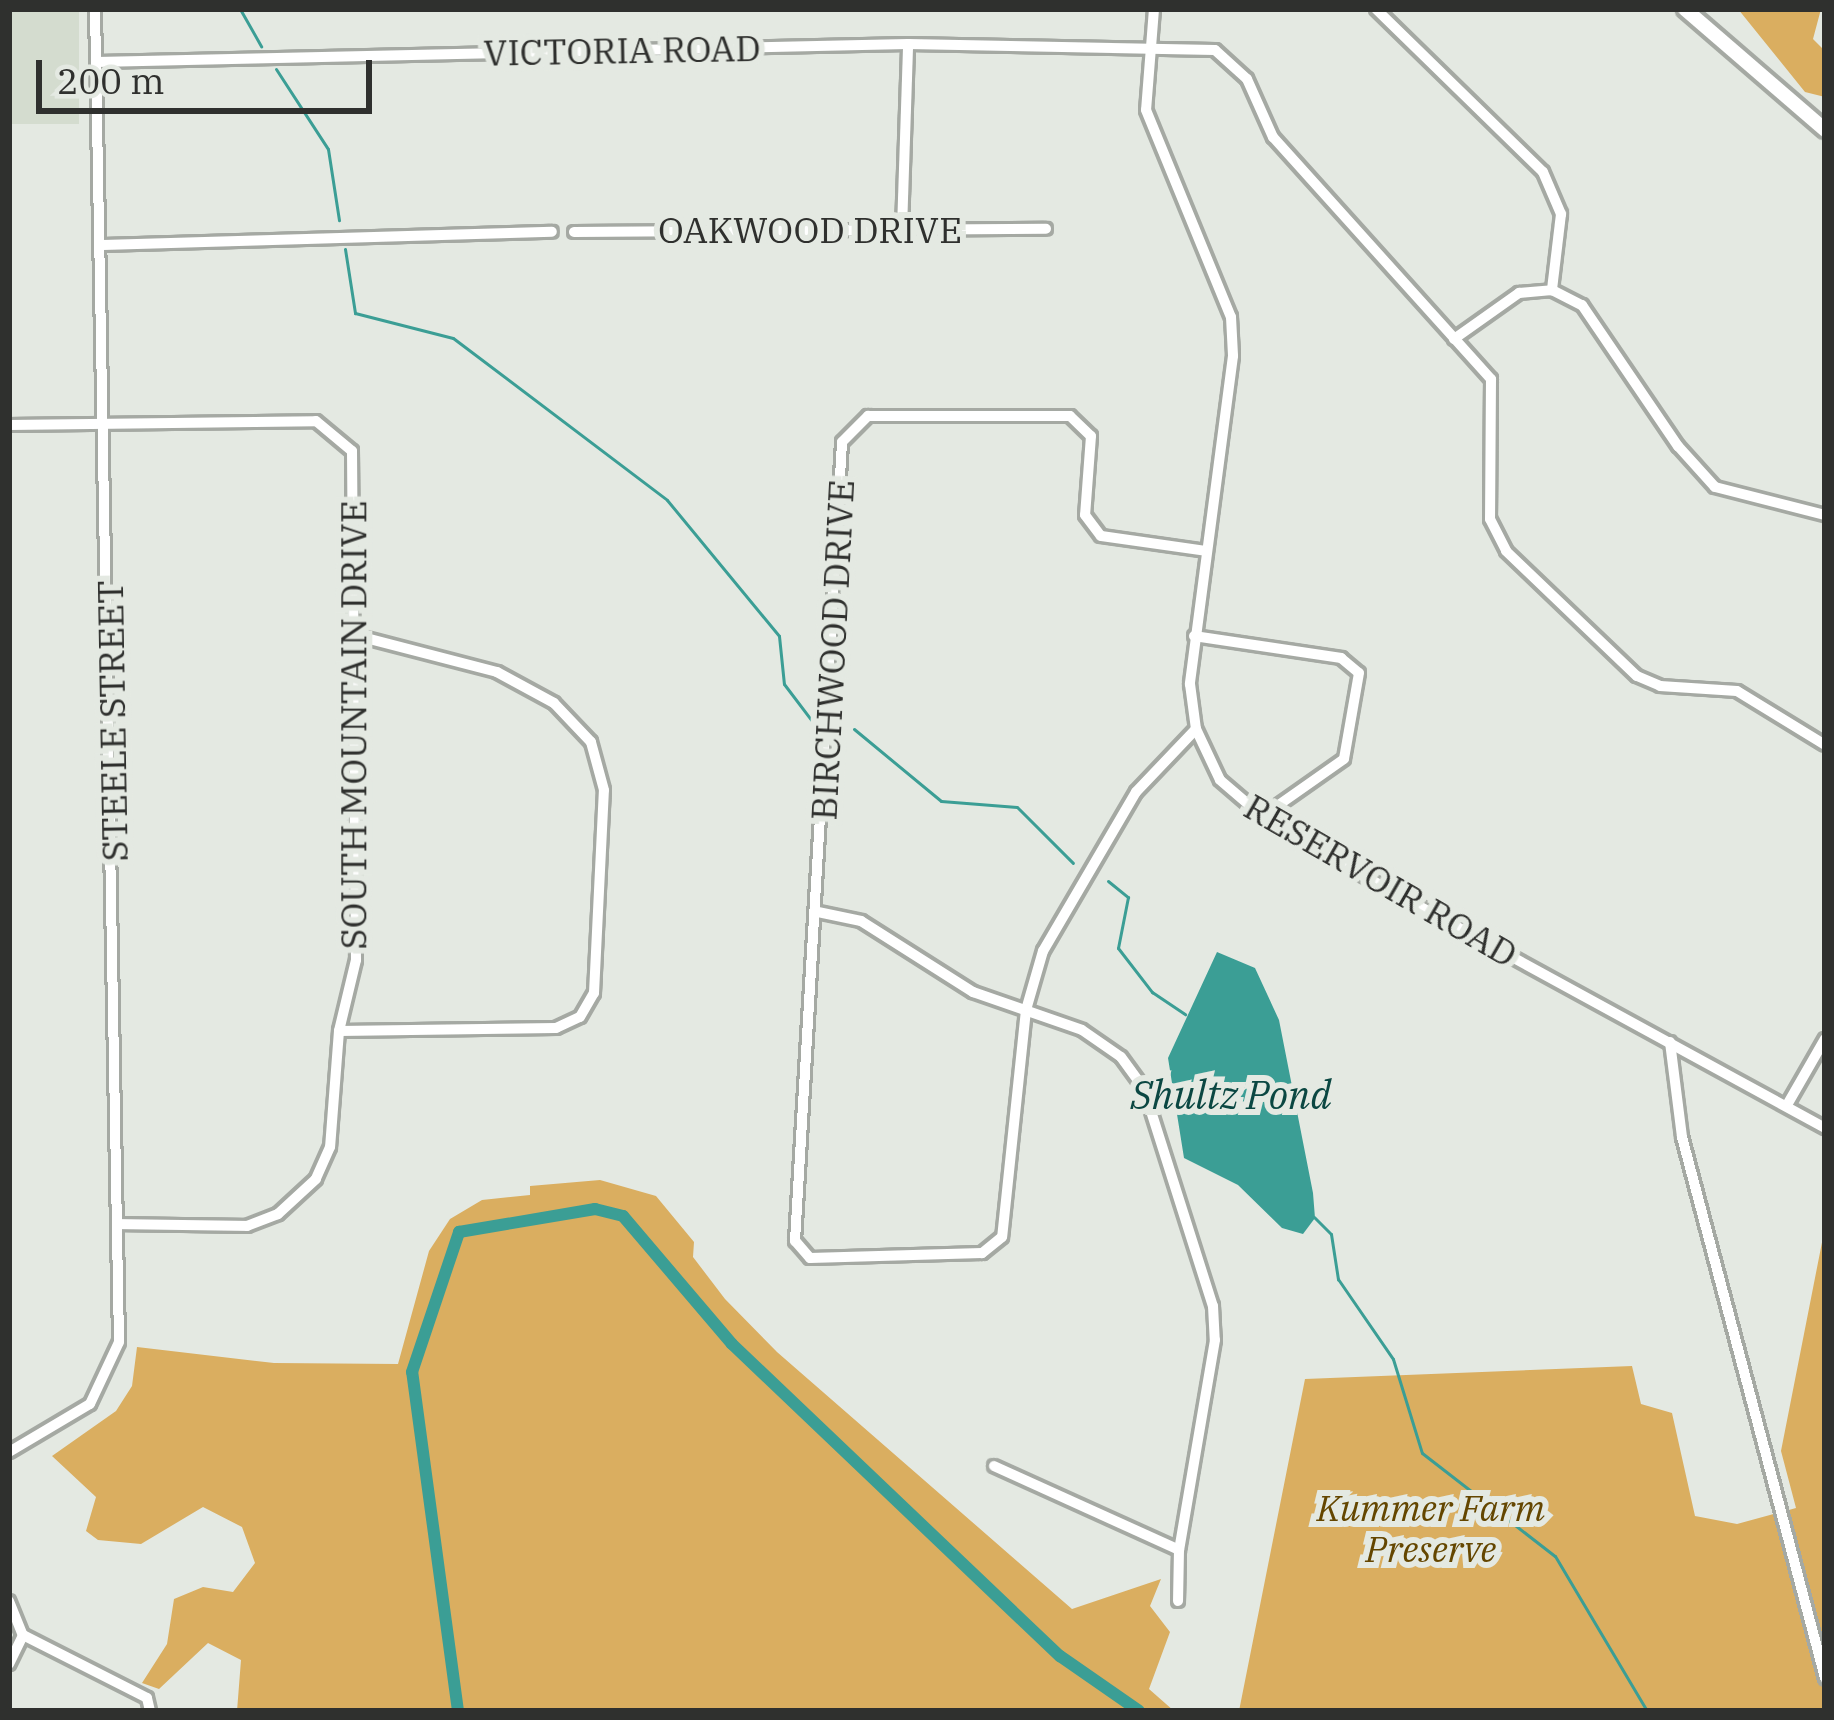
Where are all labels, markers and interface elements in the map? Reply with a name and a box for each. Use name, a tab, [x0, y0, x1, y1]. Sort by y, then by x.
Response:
street label: VICTORIA ROAD	[483, 26, 761, 74]
scale bar	[42, 36, 378, 110]
text: 200 m	[57, 57, 164, 104]
street label: OAKWOOD DRIVE	[658, 208, 962, 252]
street label: BIRCHWOOD DRIVE	[802, 479, 862, 821]
street label: SOUTH MOUNTAIN DRIVE	[331, 500, 375, 950]
street label: STEELE STREET	[88, 580, 136, 862]
street label: RESERVOIR ROAD	[1237, 784, 1525, 976]
water label: Shultz Pond	[1131, 1072, 1331, 1118]
park label: Kummer Farm Preserve	[1317, 1485, 1545, 1570]

